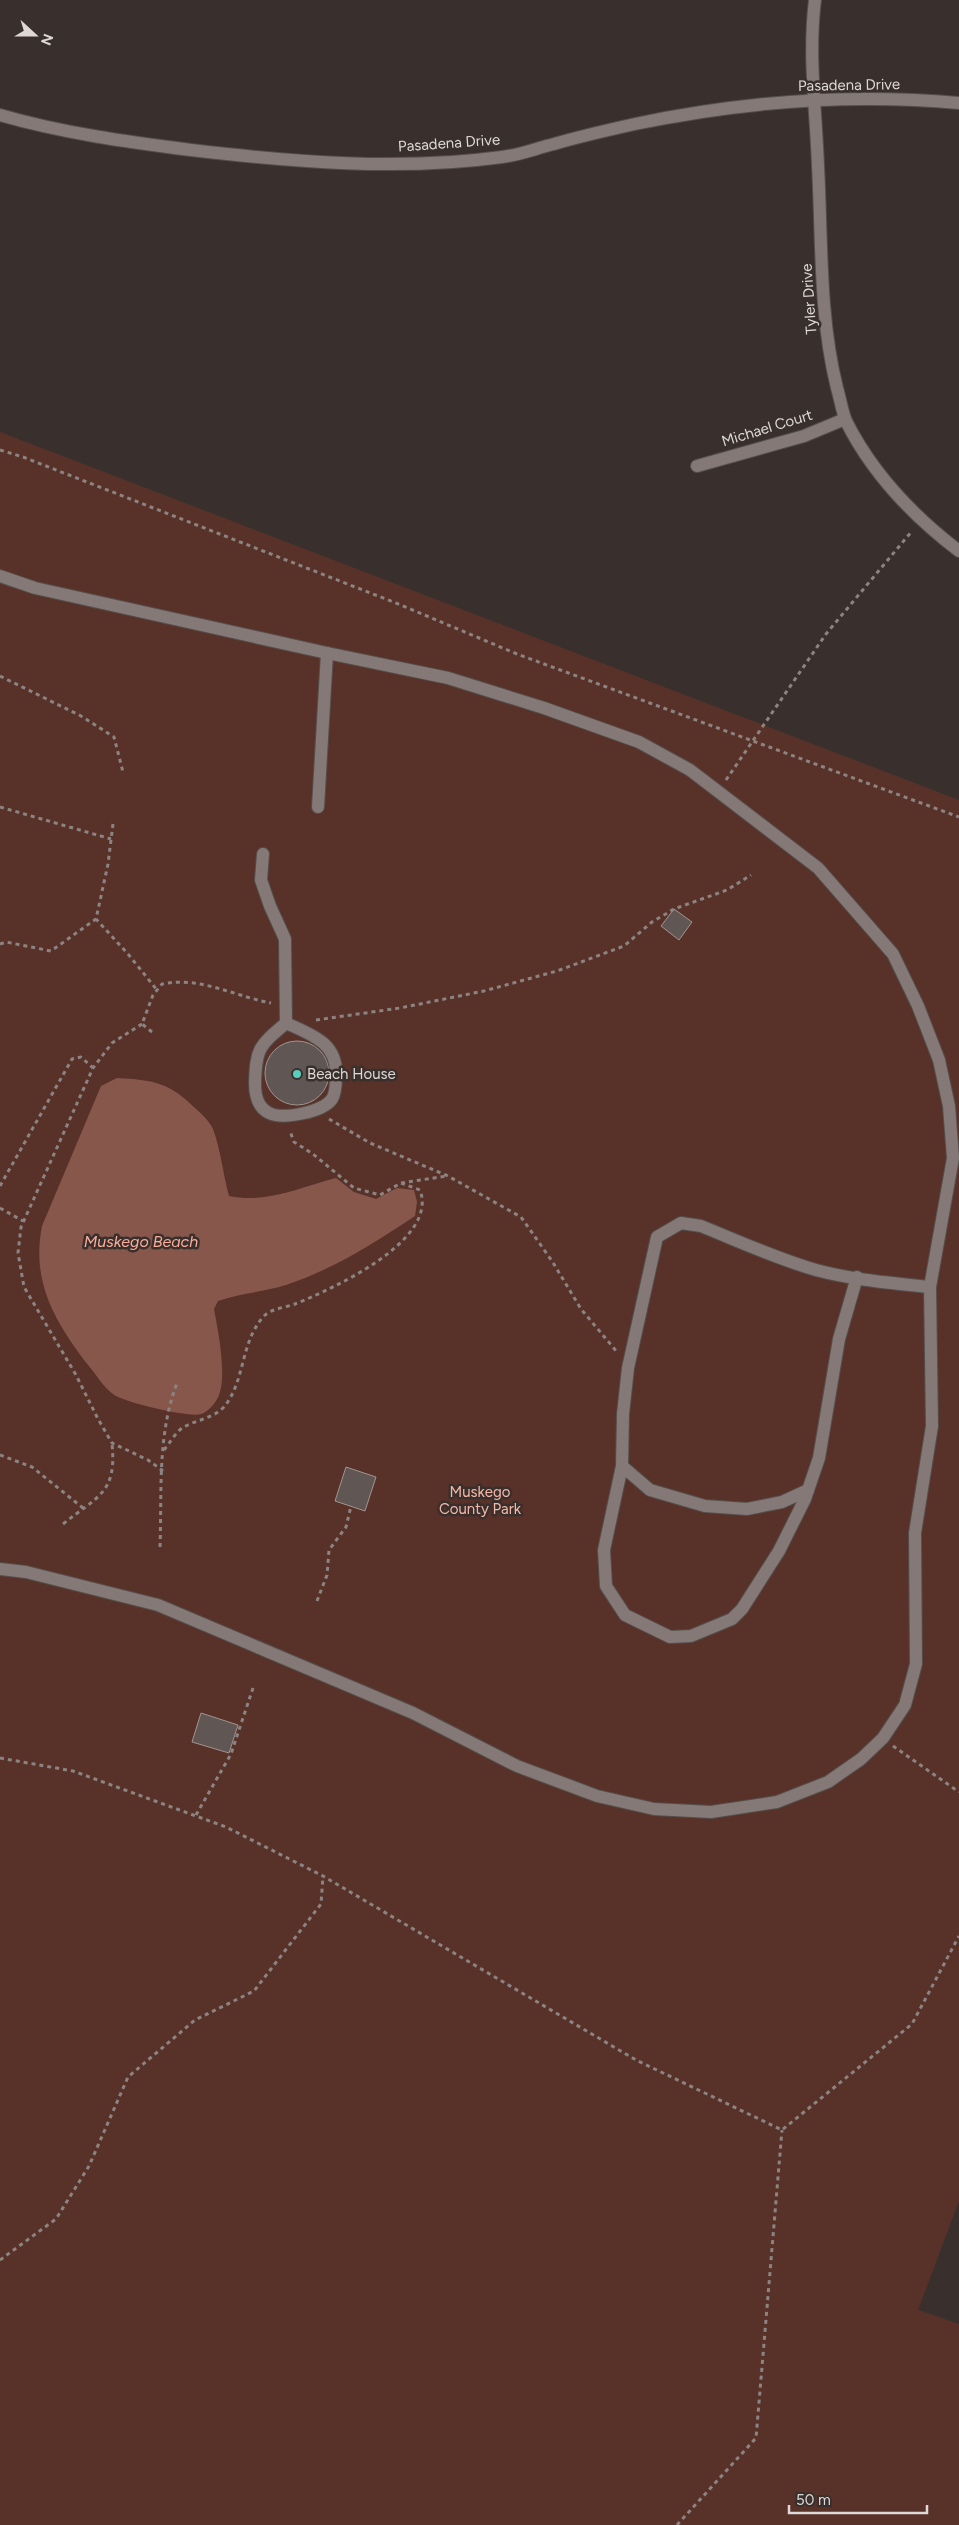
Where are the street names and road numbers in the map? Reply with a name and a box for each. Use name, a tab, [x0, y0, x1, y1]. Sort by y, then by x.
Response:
street label: Pasadena Drive	[798, 75, 900, 95]
street label: Pasadena Drive	[397, 130, 501, 156]
street label: Tyler Drive	[798, 263, 820, 335]
street label: Michael Court	[719, 406, 815, 450]

